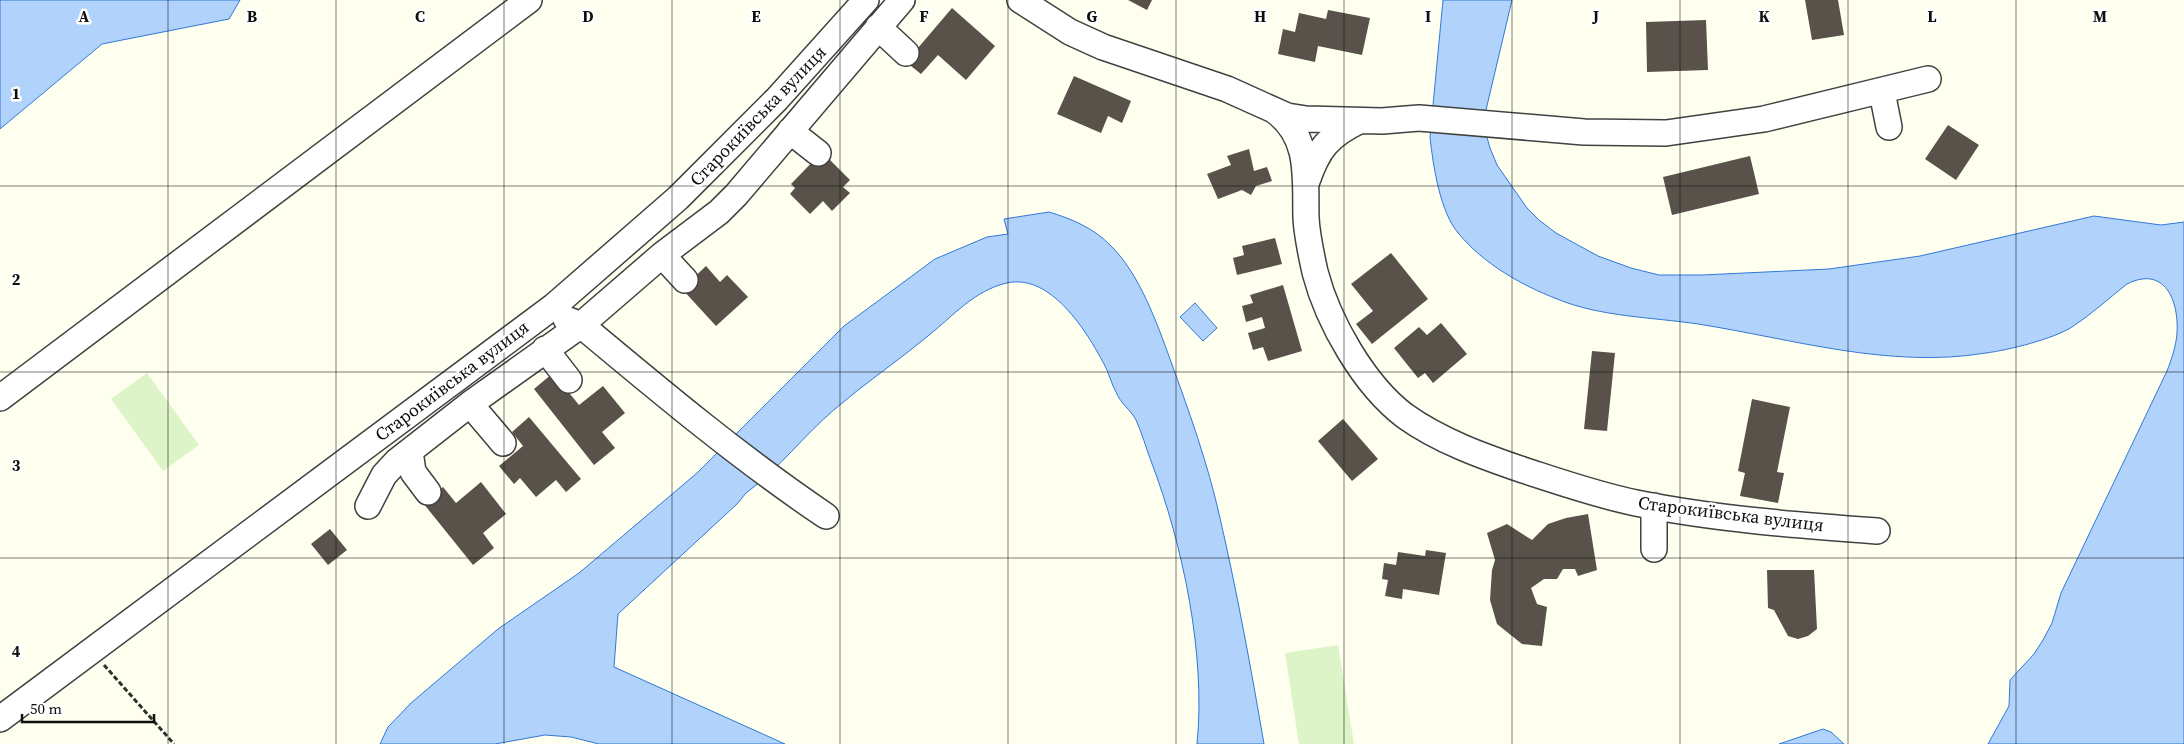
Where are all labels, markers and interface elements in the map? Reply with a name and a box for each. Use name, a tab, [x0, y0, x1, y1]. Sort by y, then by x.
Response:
text: A	[79, 5, 90, 27]
text: B	[247, 5, 258, 27]
text: C	[415, 5, 425, 27]
text: D	[582, 5, 594, 27]
text: E	[751, 5, 761, 27]
text: F	[919, 5, 929, 27]
text: G	[1087, 5, 1098, 27]
text: H	[1254, 5, 1266, 27]
text: I	[1425, 5, 1431, 27]
text: J	[1592, 5, 1599, 27]
text: K	[1758, 5, 1770, 27]
text: L	[1927, 5, 1937, 27]
text: M	[2093, 5, 2107, 27]
street label: Старокиївська вулиця	[684, 40, 832, 192]
text: 1	[12, 82, 20, 104]
text: 2	[12, 268, 21, 290]
street label: Старокиївська вулиця	[370, 314, 534, 447]
text: 3	[12, 454, 21, 476]
street label: Старокиївська вулиця	[1637, 490, 1825, 537]
text: 4	[12, 640, 21, 662]
scale bar	[22, 692, 155, 724]
text: 50 m	[30, 698, 62, 719]

